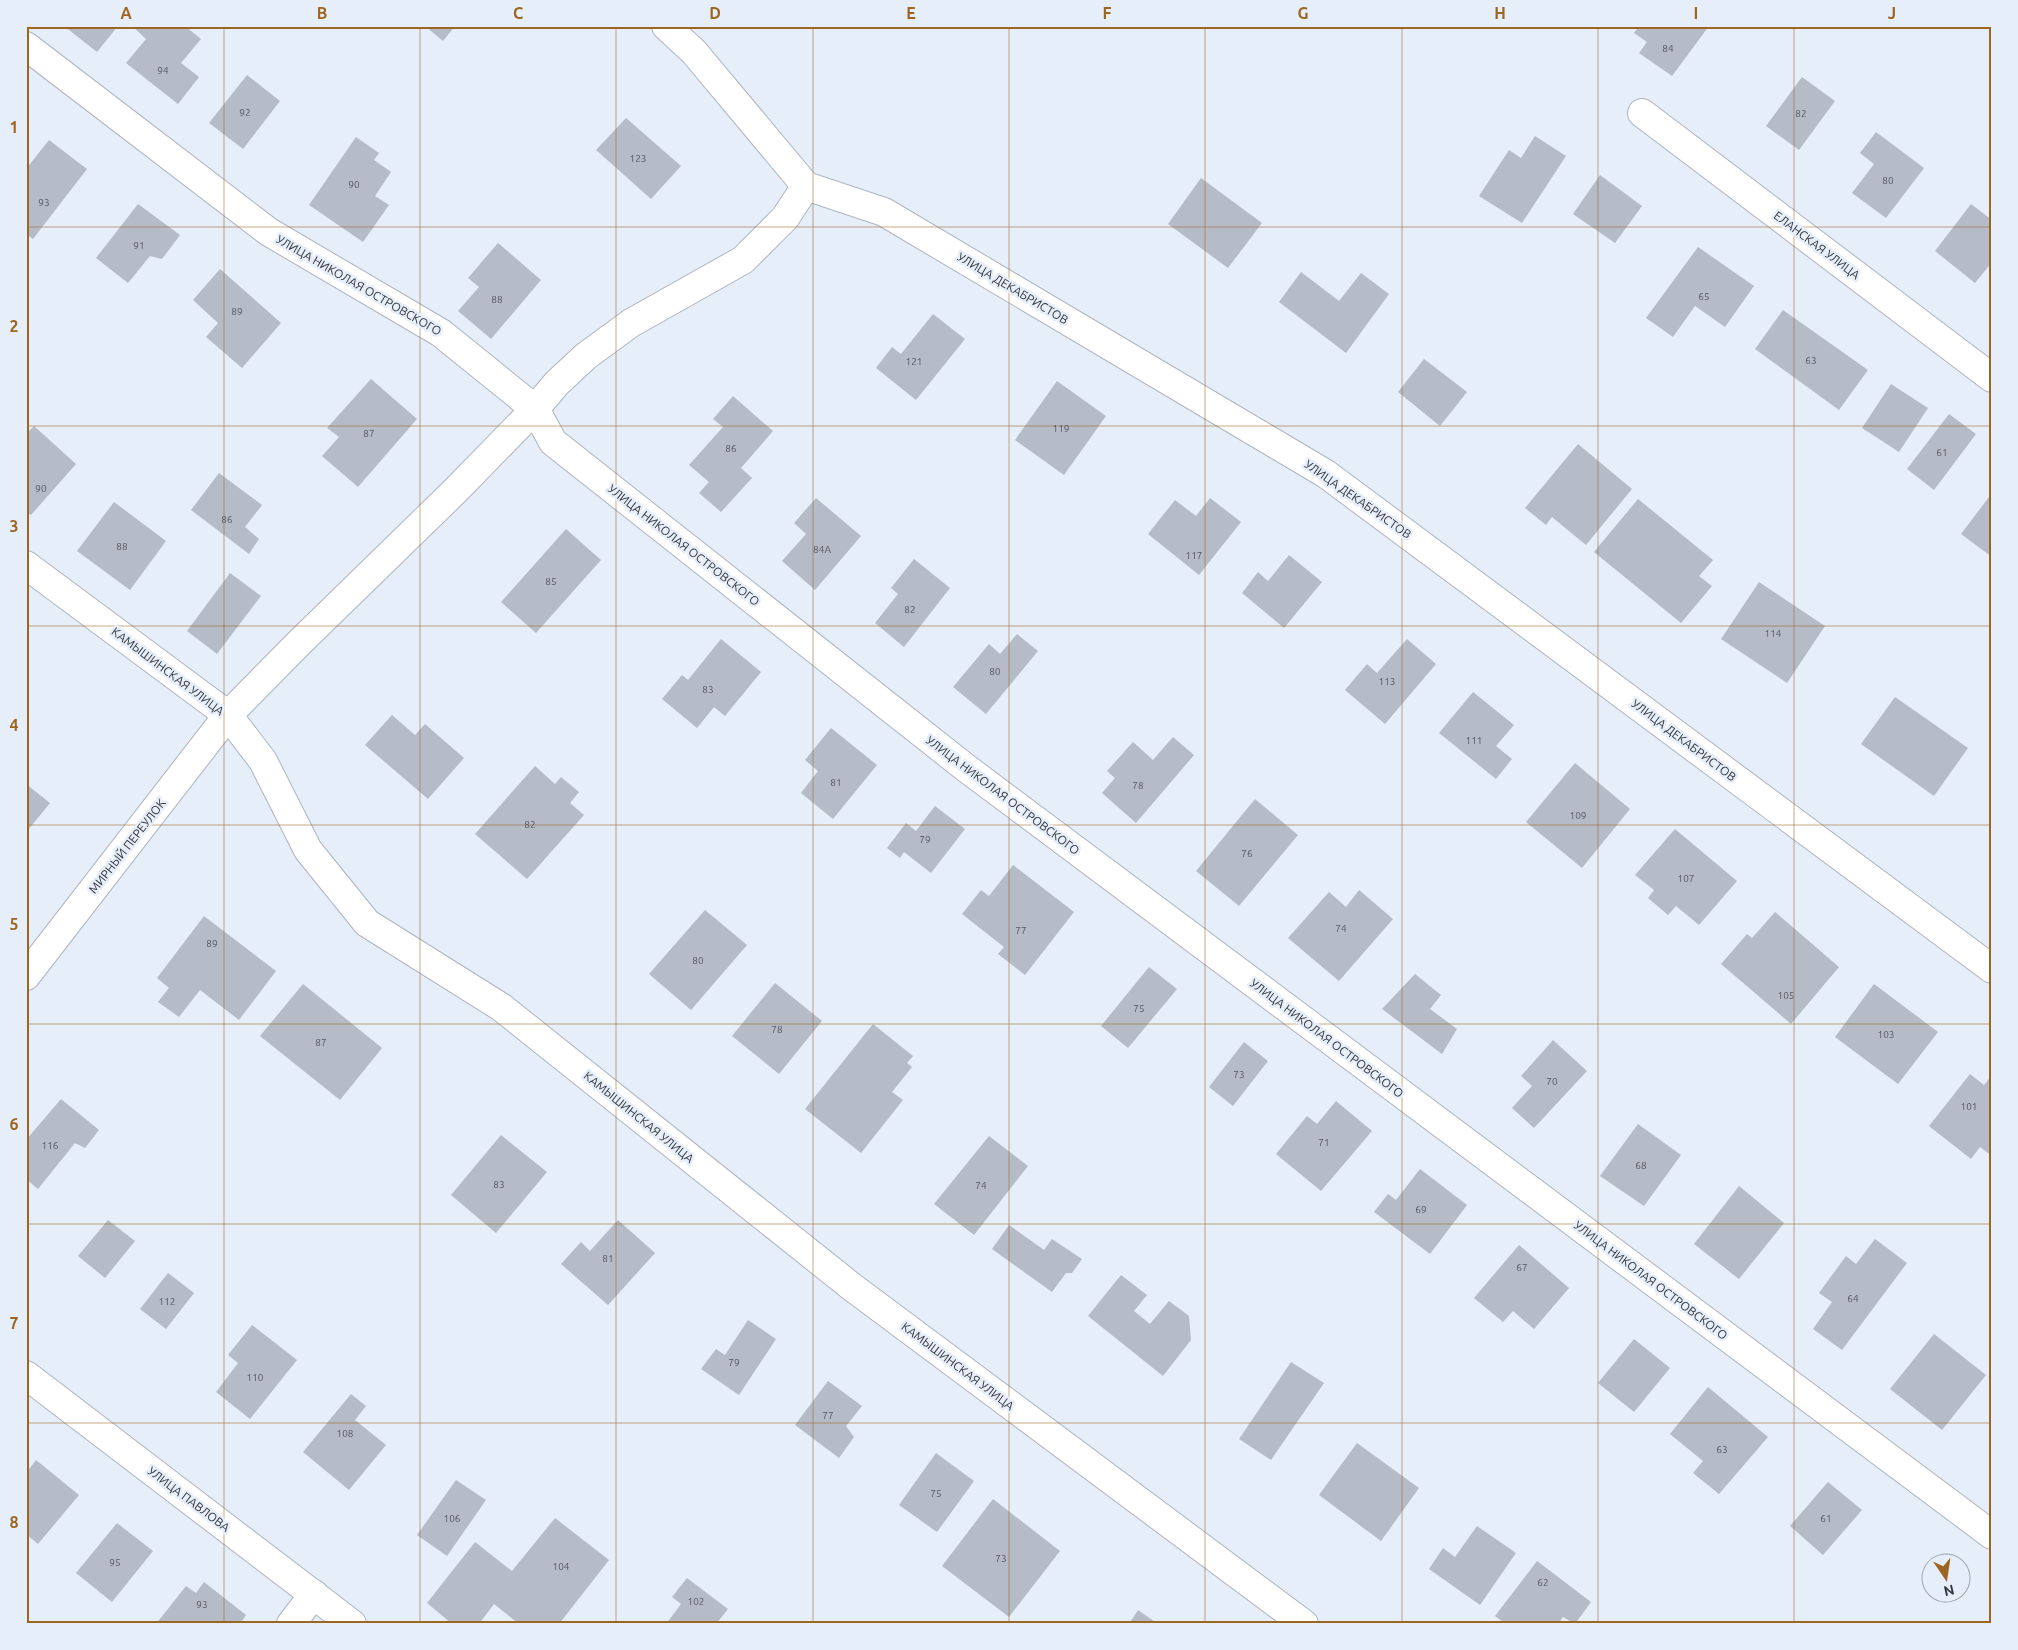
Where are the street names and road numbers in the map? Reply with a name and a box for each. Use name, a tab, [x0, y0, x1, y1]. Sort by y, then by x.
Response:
street label: ЕЛАНСКАЯ УЛИЦА	[1772, 209, 1863, 282]
street label: УЛИЦА НИКОЛАЯ ОСТРОВСКОГО	[274, 232, 444, 338]
street label: УЛИЦА ДЕКАБРИСТОВ	[955, 250, 1071, 326]
street label: УЛИЦА ДЕКАБРИСТОВ	[1302, 457, 1414, 541]
street label: УЛИЦА НИКОЛАЯ ОСТРОВСКОГО	[606, 482, 762, 608]
street label: КАМЫШИНСКАЯ УЛИЦА	[109, 625, 227, 718]
street label: УЛИЦА ДЕКАБРИСТОВ	[1629, 697, 1739, 783]
street label: УЛИЦА НИКОЛАЯ ОСТРОВСКОГО	[924, 733, 1082, 857]
street label: МИРНЫЙ ПЕРЕУЛОК	[86, 796, 168, 896]
street label: УЛИЦА НИКОЛАЯ ОСТРОВСКОГО	[1248, 976, 1406, 1100]
street label: КАМЫШИНСКАЯ УЛИЦА	[582, 1069, 697, 1165]
street label: УЛИЦА НИКОЛАЯ ОСТРОВСКОГО	[1572, 1218, 1730, 1342]
street label: КАМЫШИНСКАЯ УЛИЦА	[899, 1320, 1017, 1413]
street label: УЛИЦА ПАВЛОВА	[146, 1464, 233, 1534]

